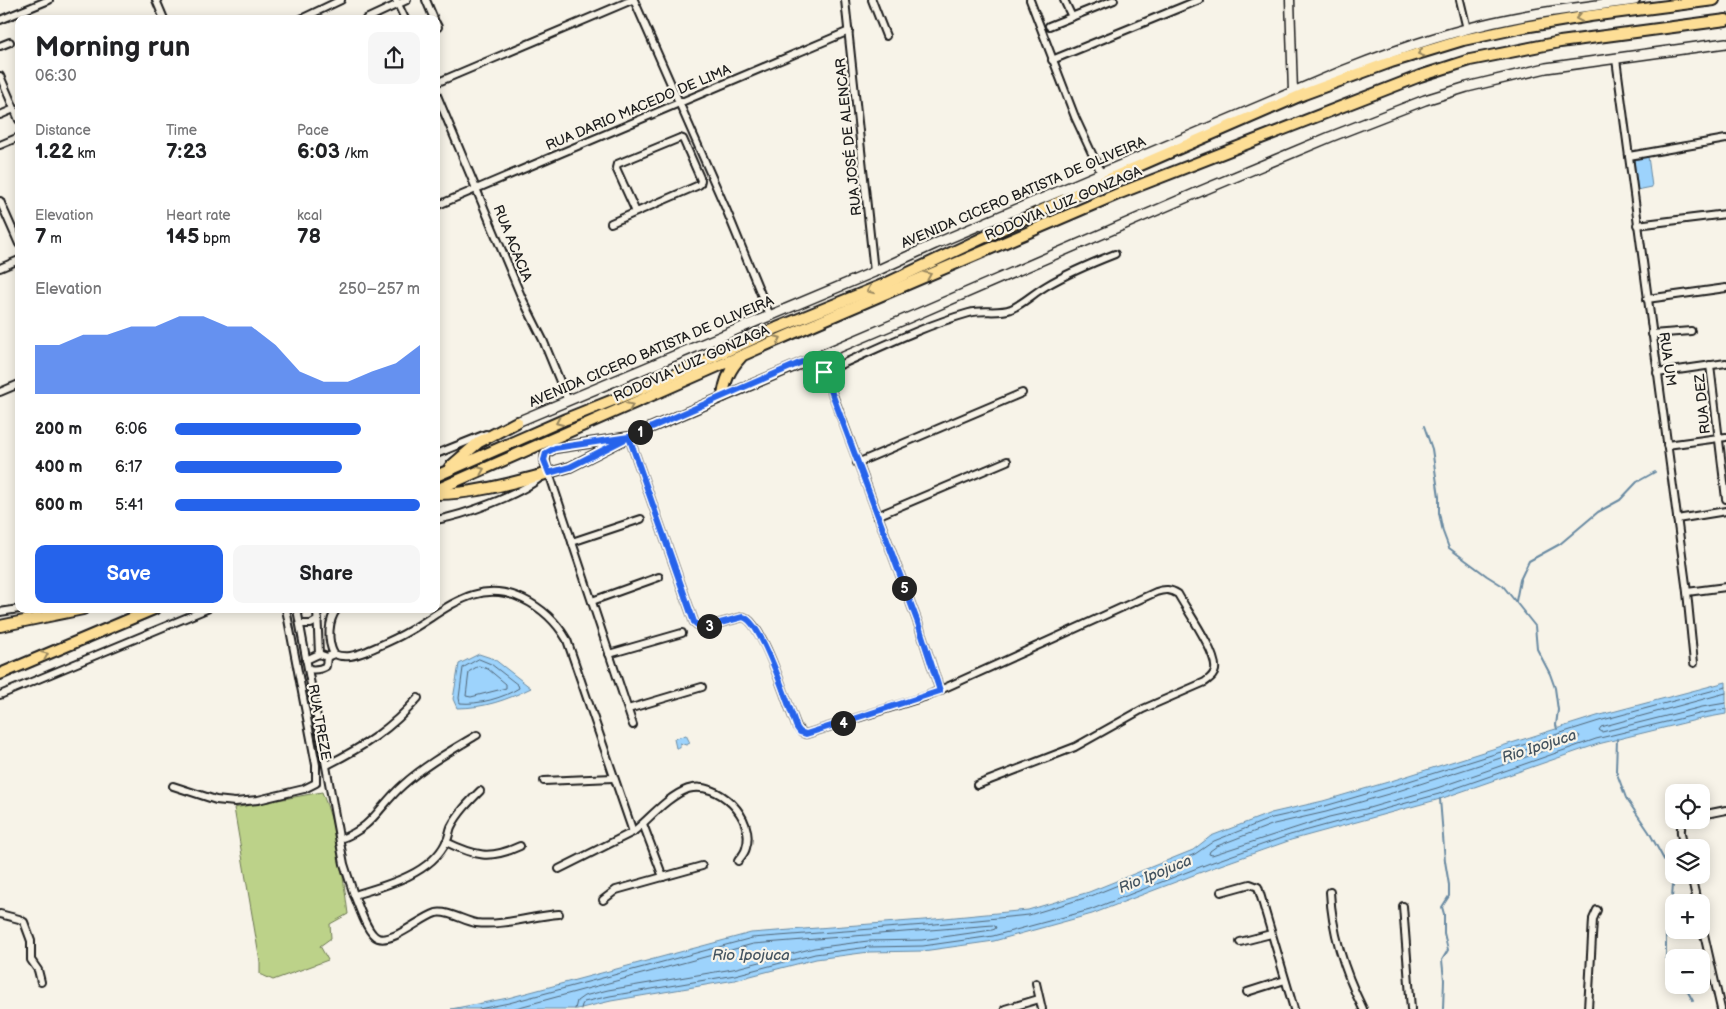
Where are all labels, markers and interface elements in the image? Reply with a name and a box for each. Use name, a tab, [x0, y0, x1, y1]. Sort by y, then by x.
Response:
one-way arrow	[1575, 12, 1584, 22]
text: Morning run	[35, 31, 190, 64]
button: share	[368, 32, 420, 84]
one-way arrow	[1417, 47, 1425, 57]
street label: RUA JOSÉ DE ALENCAR	[831, 57, 865, 217]
street label: RUA DARIO MACEDO DE LIMA	[543, 61, 734, 154]
text: 06:30	[35, 67, 77, 86]
text: Distance	[35, 122, 91, 139]
text: Time	[166, 122, 197, 139]
text: Pace	[297, 122, 329, 139]
street label: AVENIDA CICERO BATISTA DE OLIVEIRA	[898, 133, 1148, 252]
text: 1.22	[35, 139, 74, 164]
text: 7:23	[166, 139, 207, 164]
text: 6:03	[297, 139, 340, 164]
text: km	[74, 145, 96, 162]
text: /km	[340, 145, 369, 162]
street label: RODOVIA LUIZ GONZAGA	[982, 163, 1145, 244]
street label: RUA ACACIA	[489, 202, 536, 284]
text: Elevation	[35, 207, 93, 224]
text: Heart rate	[166, 207, 231, 224]
text: kcal	[297, 207, 322, 224]
text: 7	[35, 224, 47, 249]
text: 145	[166, 224, 199, 249]
text: 78	[297, 224, 321, 249]
text: m	[47, 230, 62, 247]
text: bpm	[199, 230, 231, 247]
one-way arrow	[923, 271, 932, 282]
text: Elevation	[35, 280, 102, 299]
text: 250–257 m	[338, 280, 420, 299]
one-way arrow	[866, 284, 875, 294]
street label: AVENIDA CICERO BATISTA DE OLIVEIRA	[526, 292, 776, 411]
street label: RODOVIA LUIZ GONZAGA	[611, 321, 772, 406]
street label: RUA UM	[1655, 331, 1680, 387]
one-way arrow	[773, 335, 782, 346]
pin	[803, 351, 845, 393]
icon: arrive	[810, 358, 838, 386]
street label: RUA DEZ	[1691, 373, 1714, 435]
one-way arrow	[625, 401, 634, 412]
one-way arrow	[555, 415, 564, 426]
text: 200 m	[35, 420, 82, 439]
text: 6:06	[115, 420, 147, 439]
pin: 1	[628, 420, 652, 444]
text: 1	[638, 424, 643, 441]
text: 400 m	[35, 458, 82, 477]
text: 6:17	[115, 458, 142, 477]
one-way arrow	[476, 466, 485, 477]
text: 600 m	[35, 496, 83, 515]
text: 5:41	[115, 496, 143, 515]
button: Save	[35, 545, 223, 603]
button: Share	[233, 545, 420, 603]
pin: 5	[892, 576, 916, 600]
text: 5	[900, 580, 909, 597]
pin: 3	[696, 614, 722, 638]
text: 3	[705, 618, 714, 635]
one-way arrow	[40, 651, 49, 661]
street label: RUA TREZE	[304, 683, 335, 762]
pin: 4	[830, 710, 856, 736]
text: 4	[839, 715, 848, 732]
water label: Rio Ipojuca	[1499, 725, 1579, 767]
map controls	[1665, 784, 1710, 994]
button: locate	[1665, 784, 1710, 829]
button: layers	[1665, 839, 1710, 884]
water label: Rio Ipojuca	[1116, 851, 1195, 898]
button: +	[1665, 894, 1710, 939]
water label: Rio Ipojuca	[712, 946, 790, 965]
button: −	[1665, 949, 1710, 994]

